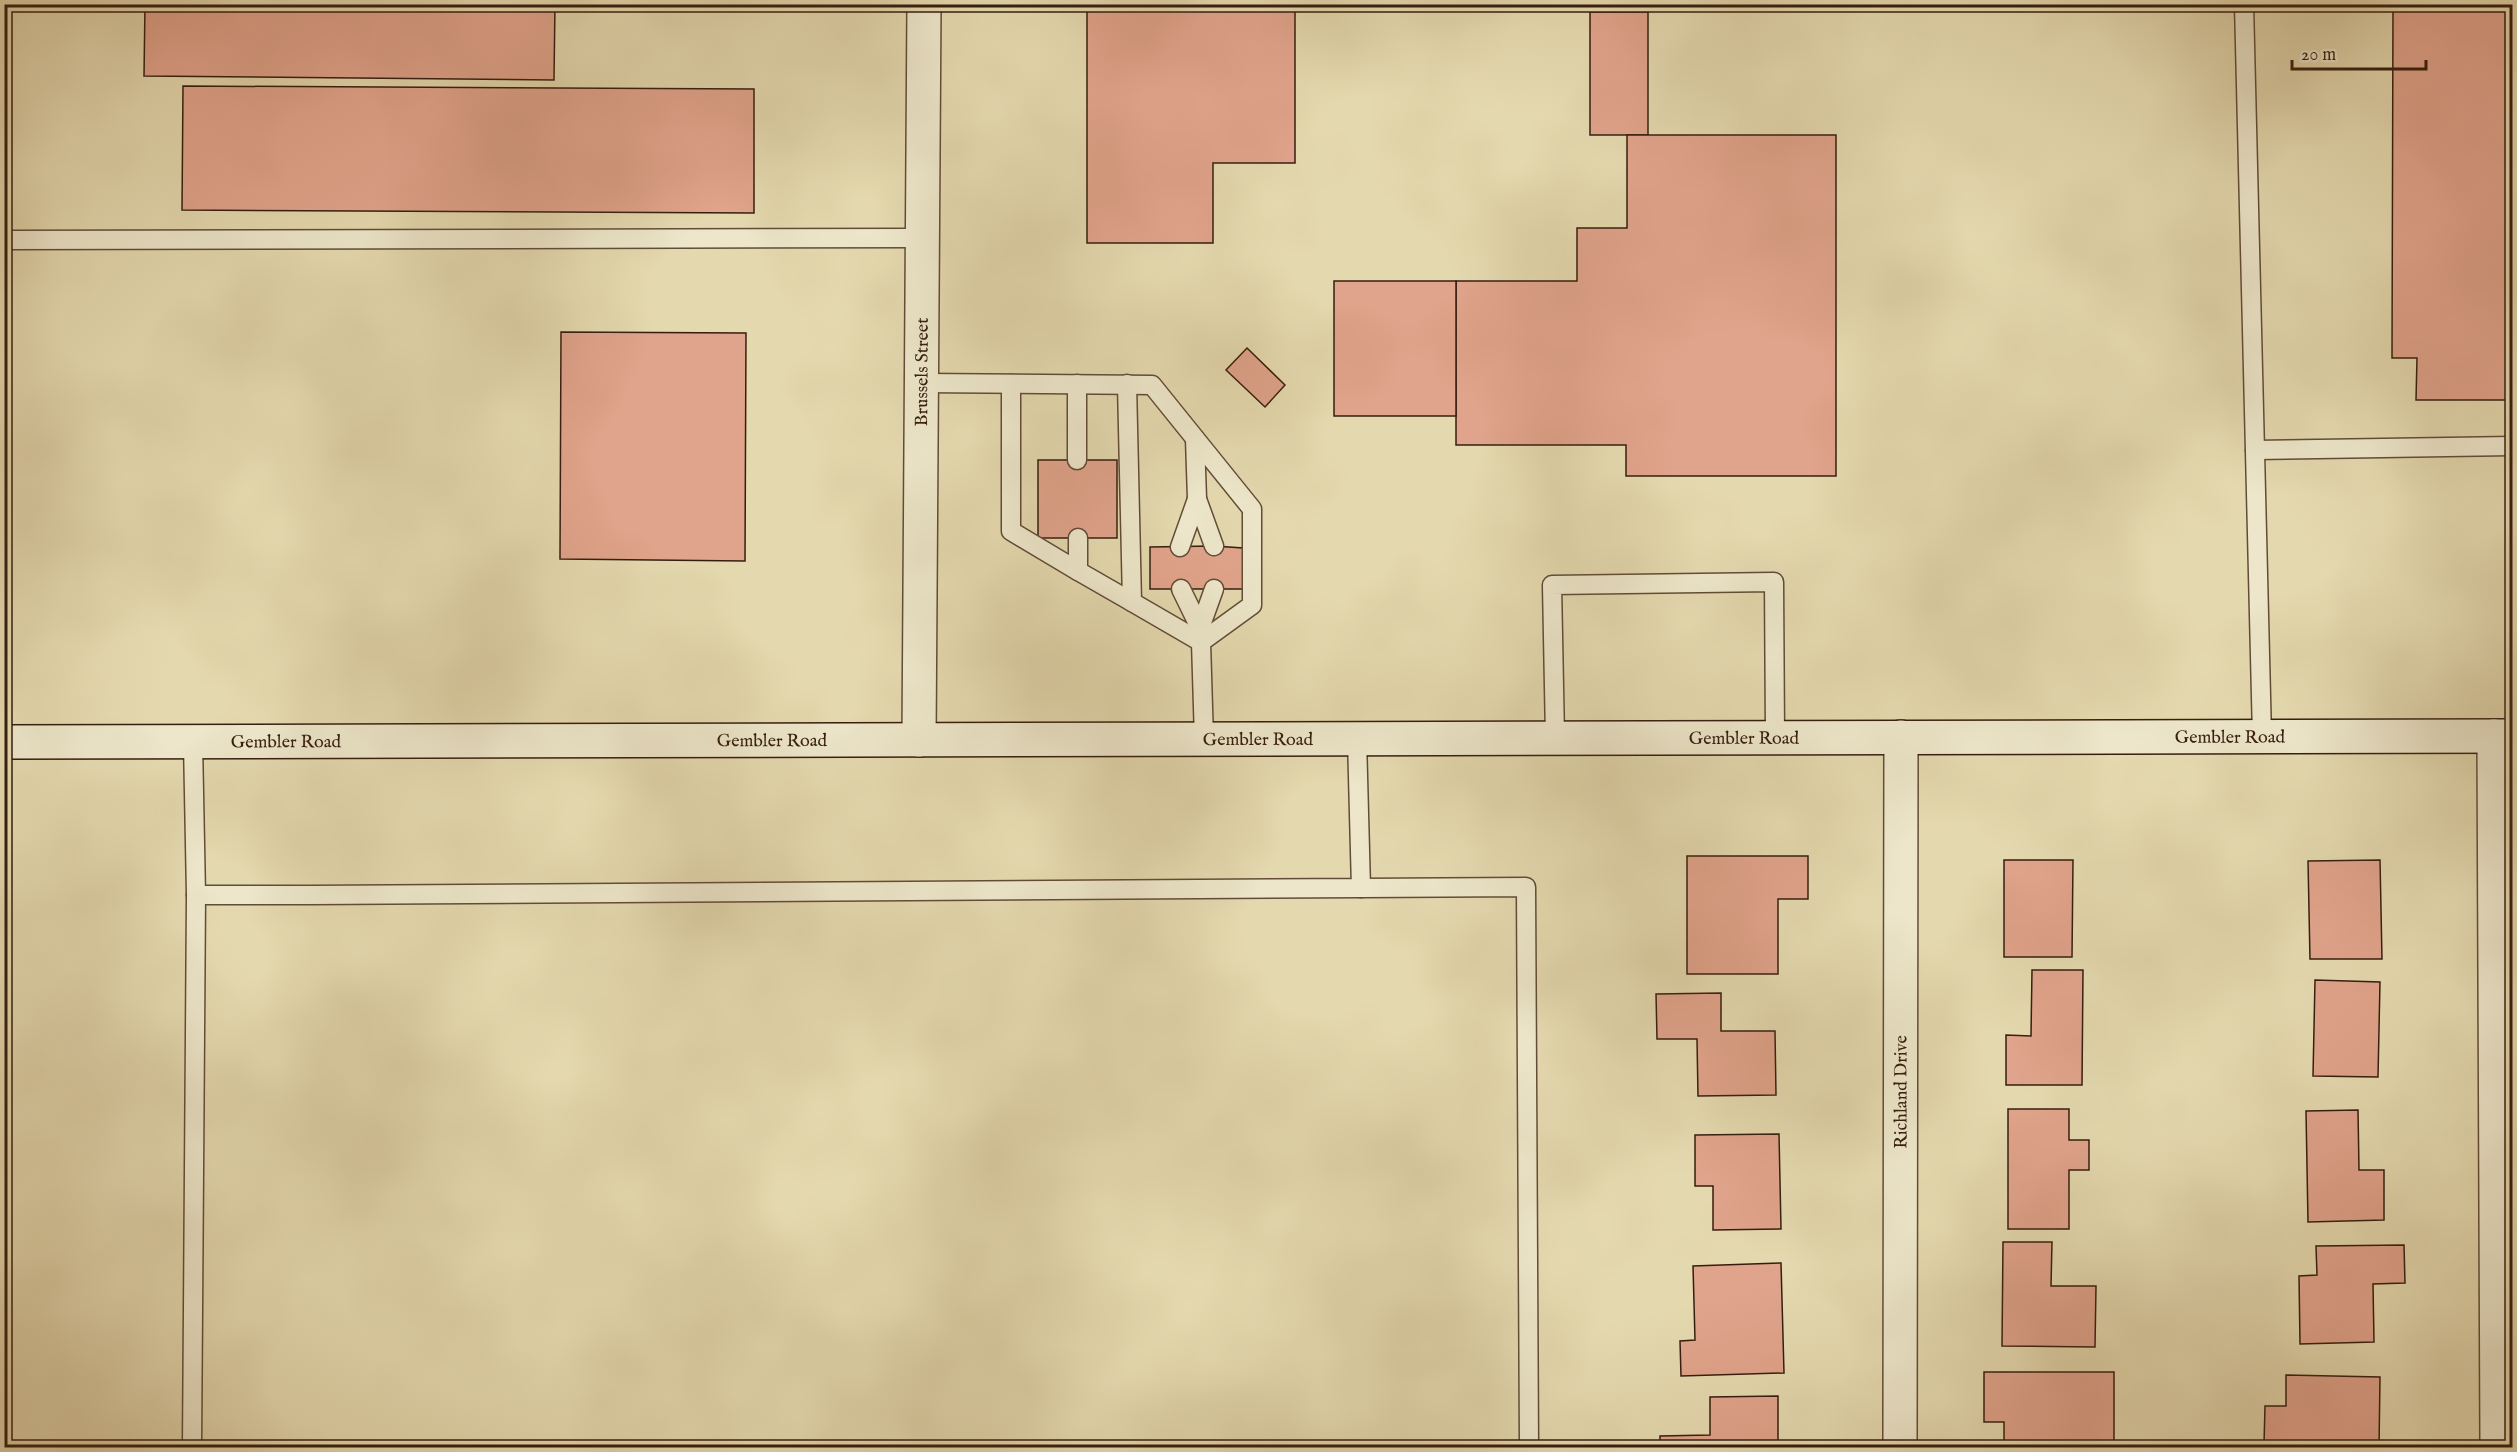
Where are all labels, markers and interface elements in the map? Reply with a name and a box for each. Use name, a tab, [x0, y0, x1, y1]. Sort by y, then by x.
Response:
scale bar	[2292, 33, 2426, 71]
text: 20 m	[2301, 44, 2336, 67]
street label: Brussels Street	[911, 318, 935, 426]
street label: Gembler Road	[2175, 727, 2286, 750]
street label: Gembler Road	[1689, 728, 1800, 751]
street label: Gembler Road	[1203, 729, 1314, 752]
street label: Gembler Road	[717, 730, 828, 753]
street label: Gembler Road	[231, 731, 342, 754]
street label: Richland Drive	[1890, 1035, 1914, 1149]

